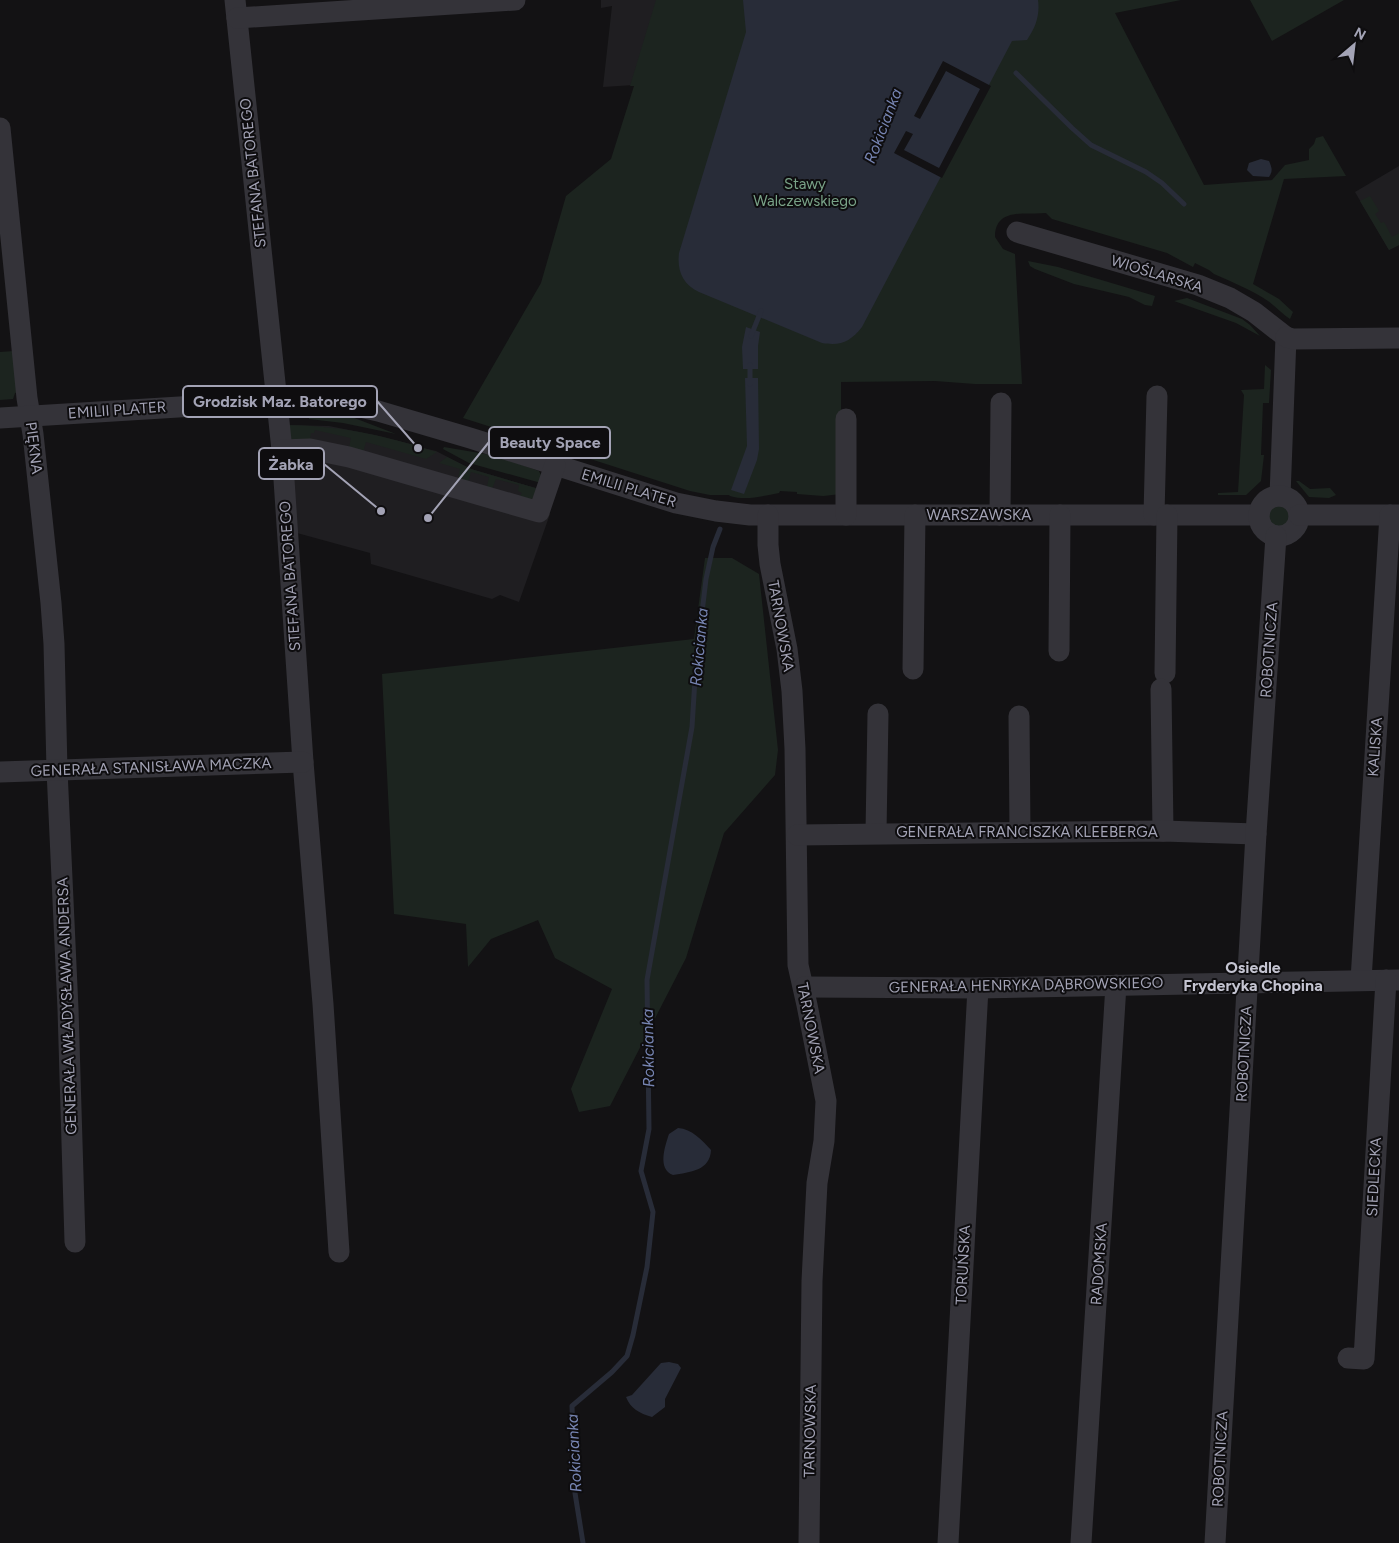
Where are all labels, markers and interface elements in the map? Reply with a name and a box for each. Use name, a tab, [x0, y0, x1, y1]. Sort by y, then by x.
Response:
north arrow	[1329, 20, 1379, 70]
text: N	[1351, 24, 1369, 44]
water label: Rokicianka	[860, 86, 906, 166]
street label: STEFANA BATOREGO	[236, 97, 270, 249]
park label: Stawy Walczewskiego	[753, 175, 857, 210]
street label: WIOŚLARSKA	[1109, 251, 1205, 297]
callout: Grodzisk Maz. Batorego	[183, 386, 377, 417]
text: Grodzisk Maz. Batorego	[193, 392, 367, 411]
street label: EMILII PLATER	[67, 398, 167, 422]
street label: PIĘKNA	[22, 421, 46, 475]
callout: Beauty Space	[489, 427, 610, 458]
text: Beauty Space	[499, 433, 601, 452]
callout: Żabka	[259, 448, 324, 479]
text: Żabka	[269, 455, 313, 474]
street label: EMILII PLATER	[579, 465, 679, 511]
street label: STEFANA BATOREGO	[276, 500, 304, 652]
street label: WARSZAWSKA	[927, 506, 1031, 524]
street label: TARNOWSKA	[764, 579, 798, 673]
street label: ROBOTNICZA	[1257, 601, 1281, 699]
water label: Rokicianka	[686, 607, 712, 687]
street label: KALISKA	[1364, 717, 1386, 777]
street label: GENERAŁA STANISŁAWA MACZKA	[30, 754, 272, 780]
street label: GENERAŁA FRANCISZKA KLEEBERGA	[896, 823, 1158, 841]
street label: GENERAŁA WŁADYSŁAWA ANDERSA	[54, 877, 80, 1135]
district label: Osiedle Fryderyka Chopina	[1183, 958, 1323, 995]
street label: GENERAŁA HENRYKA DĄBROWSKIEGO	[889, 974, 1163, 996]
street label: TARNOWSKA	[793, 981, 829, 1075]
street label: ROBOTNICZA	[1232, 1005, 1256, 1103]
water label: Rokicianka	[638, 1009, 658, 1087]
street label: SIEDLECKA	[1363, 1137, 1385, 1217]
street label: RADOMSKA	[1087, 1222, 1111, 1306]
street label: TORUŃSKA	[952, 1225, 974, 1305]
street label: TARNOWSKA	[800, 1384, 820, 1478]
street label: ROBOTNICZA	[1208, 1410, 1232, 1508]
water label: Rokicianka	[562, 1413, 586, 1493]

